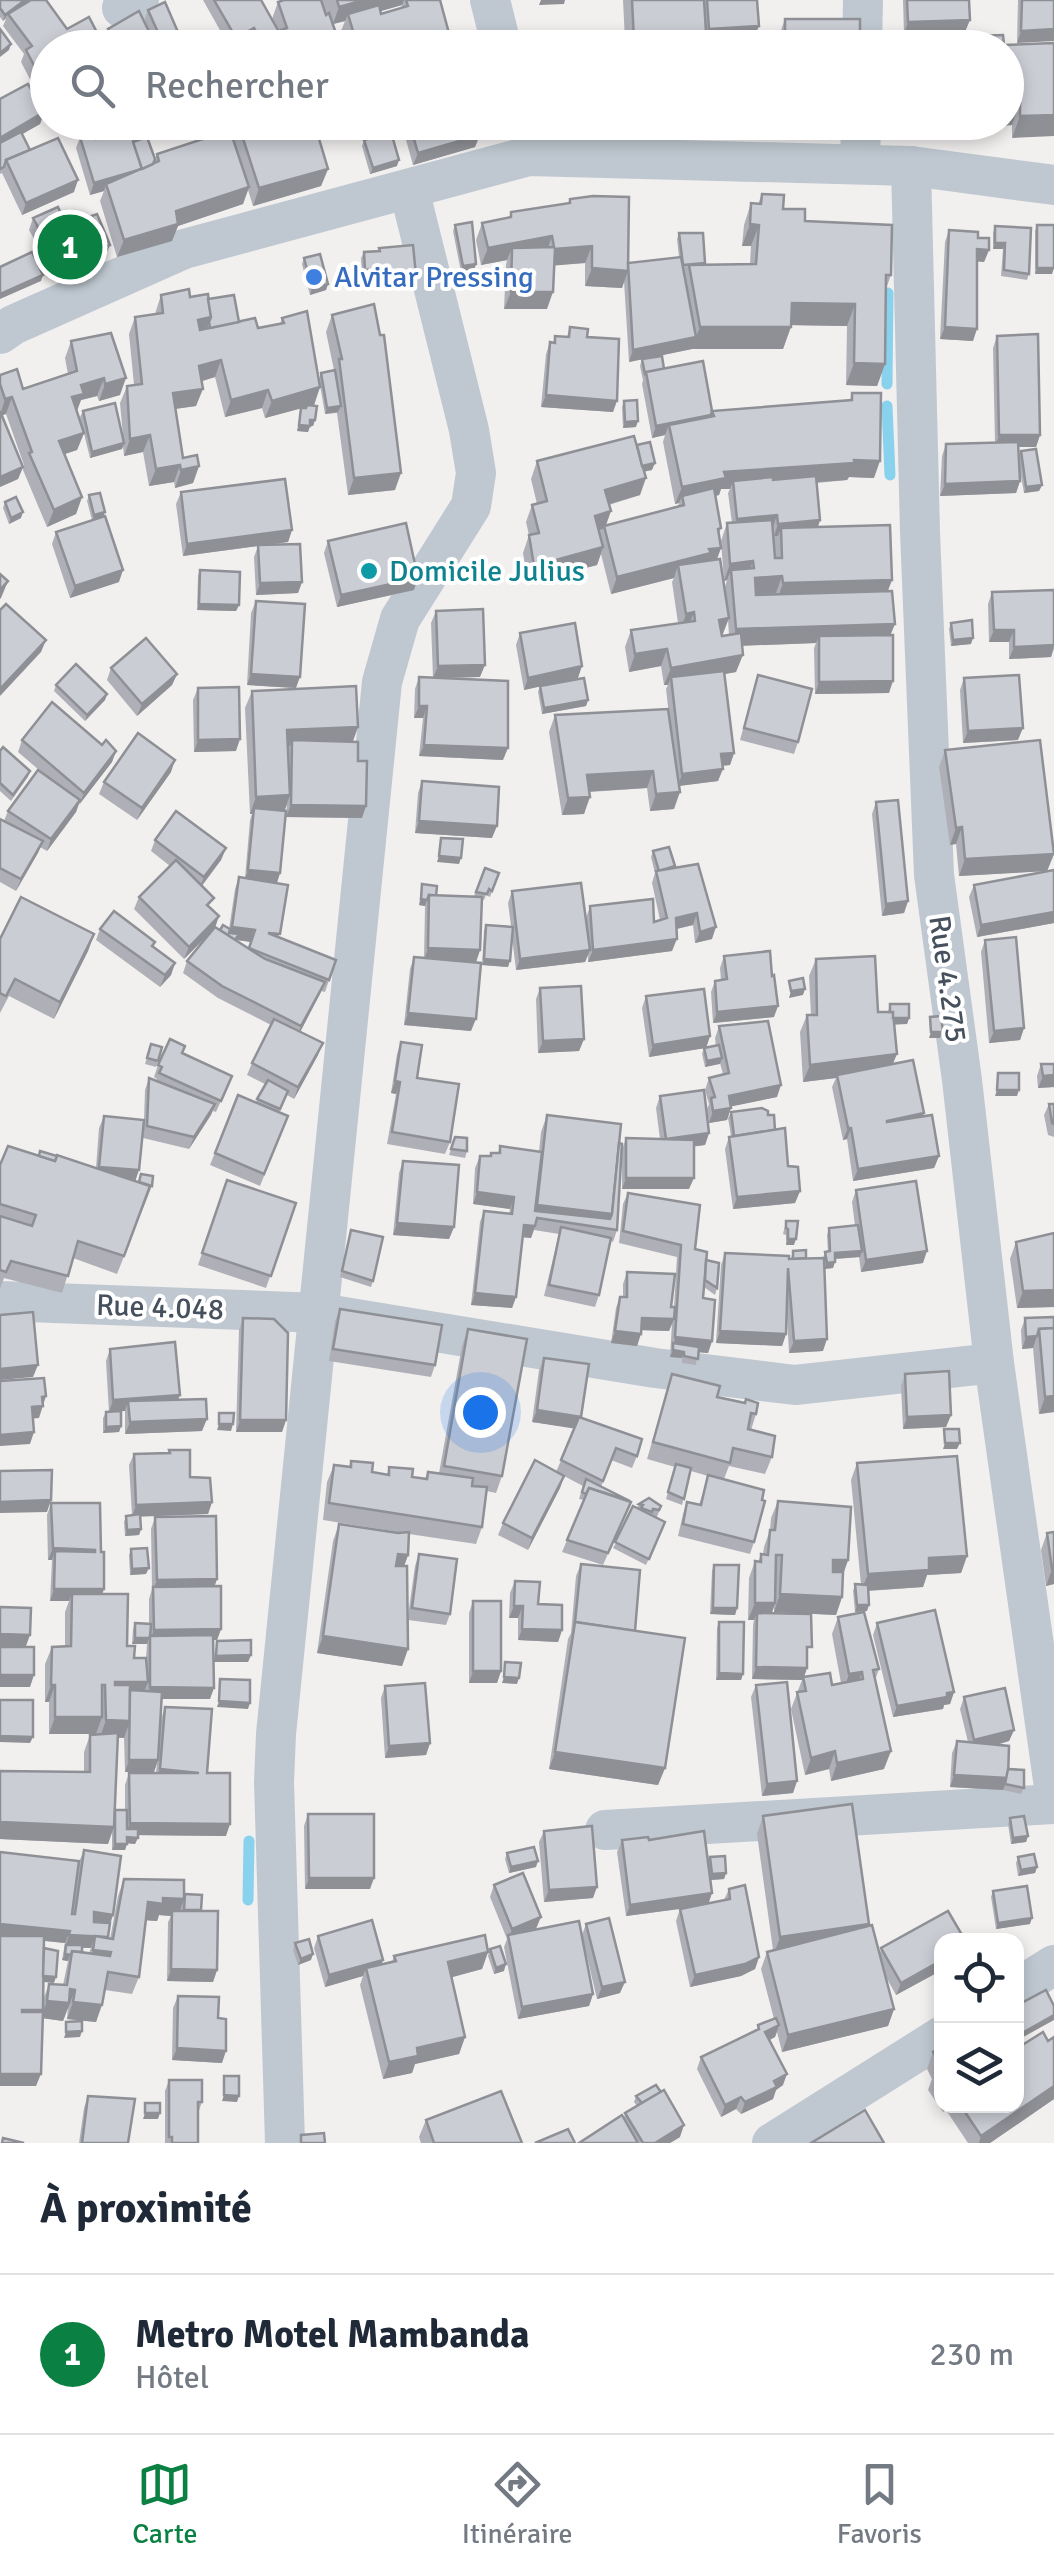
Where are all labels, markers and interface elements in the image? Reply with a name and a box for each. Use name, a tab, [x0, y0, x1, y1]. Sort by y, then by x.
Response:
search box	[30, 30, 1024, 140]
icon: search	[65, 58, 120, 113]
text: Rechercher	[145, 62, 329, 109]
pin: 1	[38, 210, 102, 284]
place label: Alvitar Pressing	[334, 259, 534, 296]
marker: Alvitar Pressing	[303, 266, 325, 288]
place label: Domicile Julius	[389, 553, 585, 590]
marker: Domicile Julius	[358, 560, 380, 582]
street label: Rue 4.275	[920, 913, 975, 1045]
street label: Rue 4.048	[95, 1287, 225, 1328]
your location	[455, 1387, 506, 1438]
map controls	[934, 1933, 1024, 2113]
button: locate	[934, 1933, 1024, 2023]
button: layers	[934, 2023, 1024, 2113]
text: À proximité	[40, 2183, 252, 2234]
text: Metro Motel Mambanda	[135, 2311, 530, 2358]
text: 1	[64, 2335, 81, 2374]
text: 230 m	[930, 2335, 1014, 2374]
text: Hôtel	[135, 2358, 209, 2397]
tab: Carte	[132, 2457, 197, 2551]
tab: Itinéraire	[462, 2457, 573, 2551]
tab: Favoris	[837, 2457, 922, 2551]

